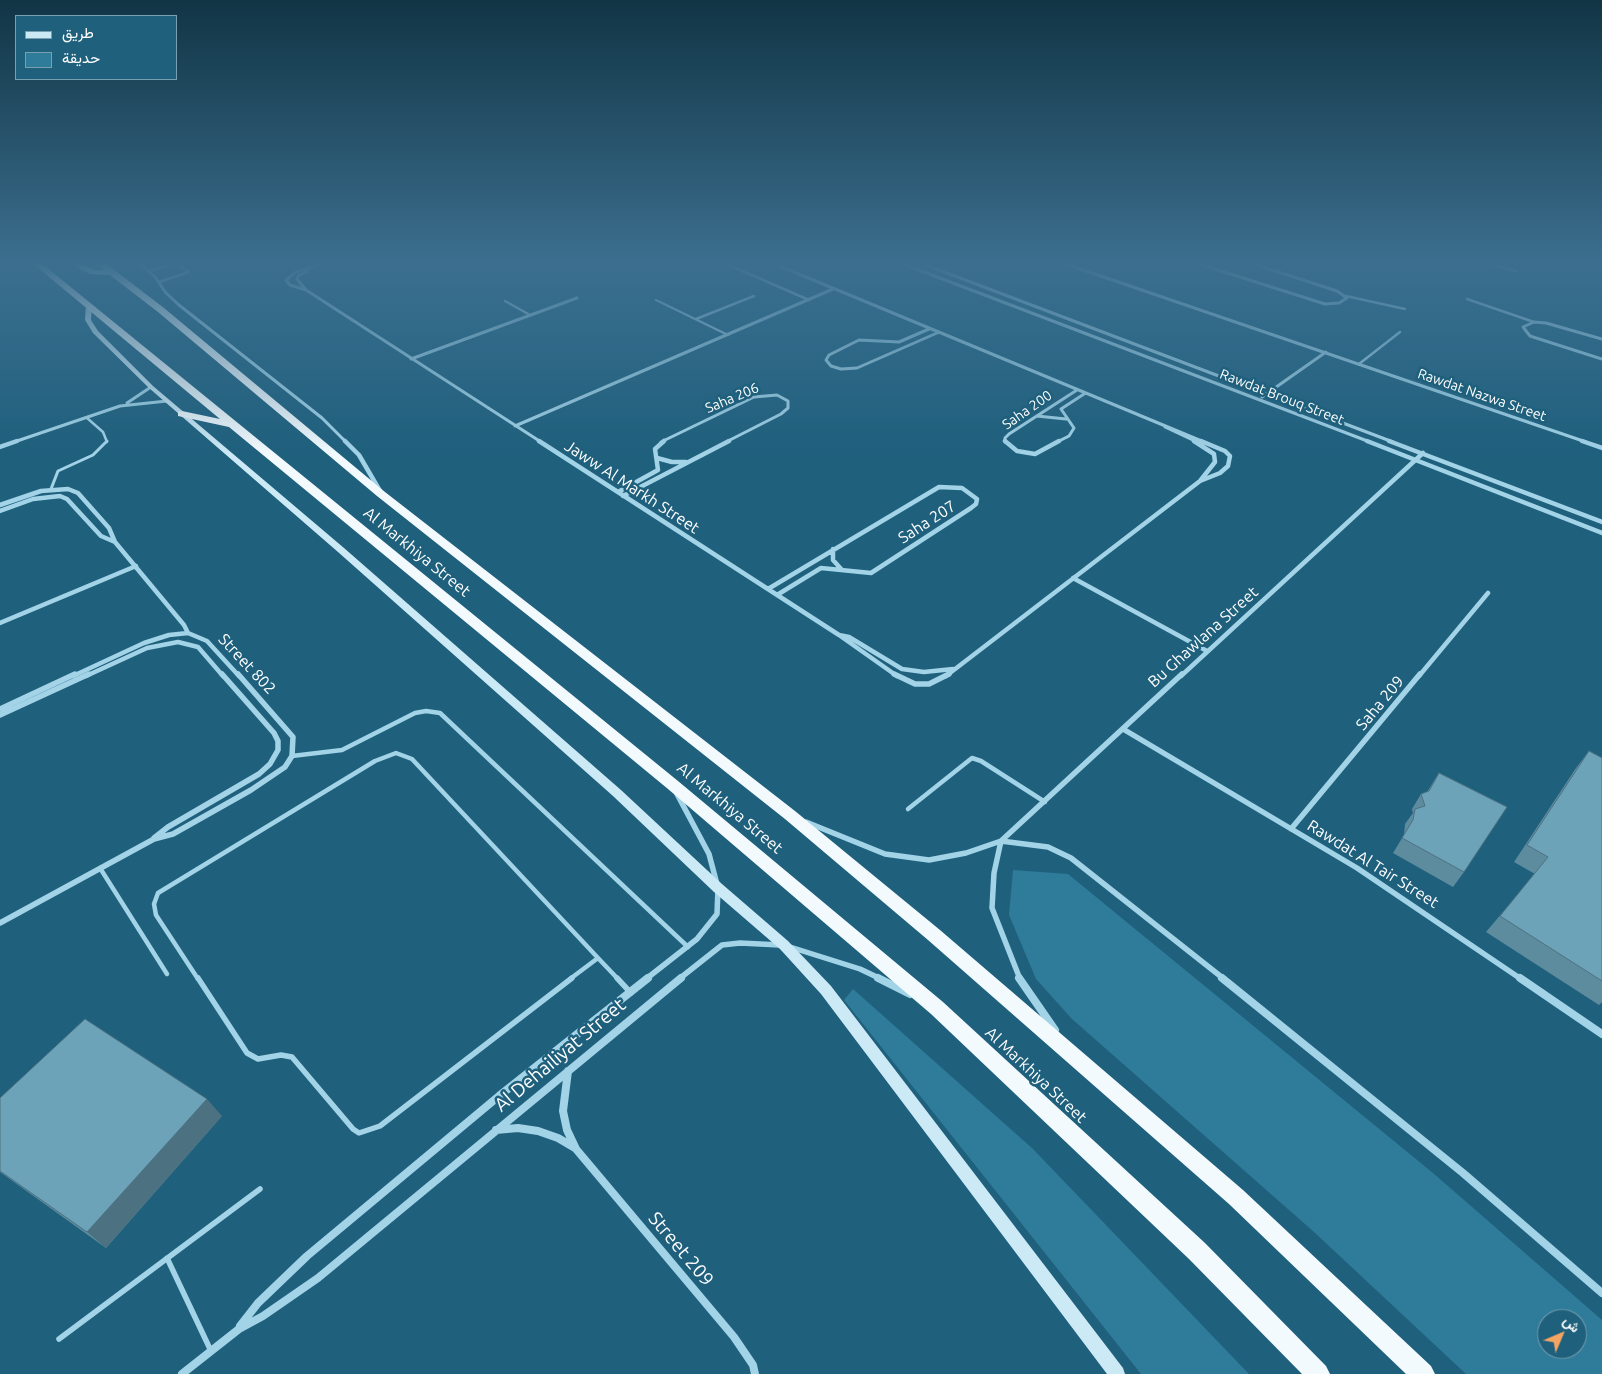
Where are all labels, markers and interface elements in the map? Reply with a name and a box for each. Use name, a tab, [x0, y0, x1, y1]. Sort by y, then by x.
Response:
legend	[15, 15, 178, 80]
text: طريق	[62, 24, 94, 41]
text: حديقة	[62, 49, 100, 66]
street label: Rawdat Nazwa Street	[1416, 365, 1548, 425]
street label: Rawdat Brouq Street	[1218, 366, 1346, 428]
street label: Saha 206	[703, 379, 761, 417]
street label: Saha 200	[999, 387, 1055, 433]
street label: Jaww Al Markh Street	[561, 436, 703, 538]
street label: Saha 207	[895, 496, 959, 548]
street label: Al Markhiya Street	[360, 503, 474, 601]
street label: Bu Ghawlana Street	[1144, 583, 1262, 691]
street label: Street 802	[214, 630, 280, 698]
street label: Saha 209	[1352, 672, 1408, 734]
street label: Al Markhiya Street	[673, 758, 787, 858]
street label: Rawdat Al Tair Street	[1304, 816, 1442, 912]
street label: Al Dehailiyat Street	[490, 994, 630, 1116]
street label: Al Markhiya Street	[981, 1023, 1091, 1127]
street label: Street 209	[643, 1207, 719, 1291]
north arrow	[1537, 1309, 1587, 1359]
text: ش	[1560, 1312, 1584, 1336]

